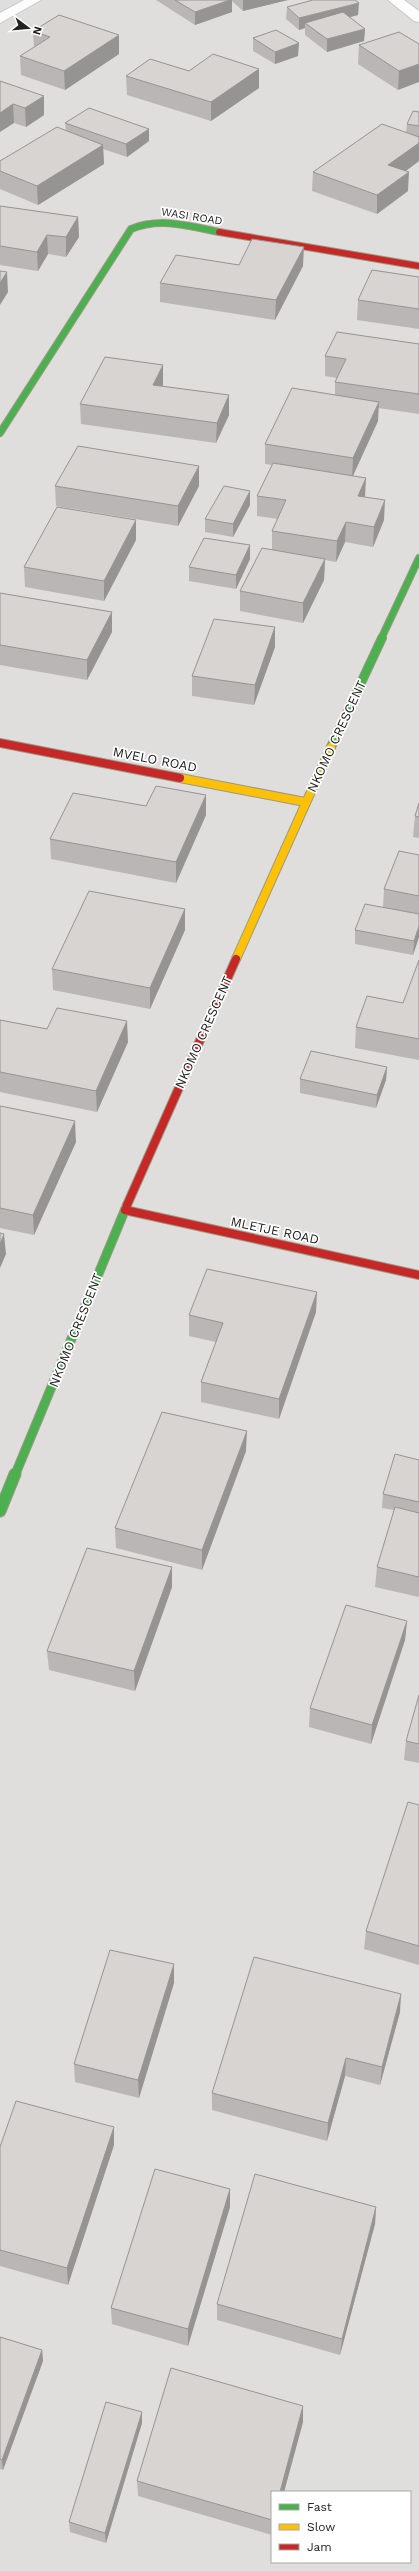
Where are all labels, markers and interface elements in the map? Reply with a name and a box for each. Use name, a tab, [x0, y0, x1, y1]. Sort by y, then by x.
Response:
north arrow	[8, 8, 48, 48]
text: N	[30, 25, 45, 36]
street label: WASI ROAD	[160, 205, 224, 228]
street label: NKOMO CRESCENT	[304, 678, 369, 794]
street label: MVELO ROAD	[112, 744, 198, 775]
street label: NKOMO CRESCENT	[172, 974, 235, 1091]
street label: MLETJE ROAD	[229, 1214, 320, 1247]
street label: NKOMO CRESCENT	[46, 1271, 105, 1389]
legend	[271, 2491, 411, 2563]
text: Fast	[307, 2500, 332, 2514]
text: Slow	[307, 2520, 335, 2534]
text: Jam	[307, 2540, 332, 2554]

